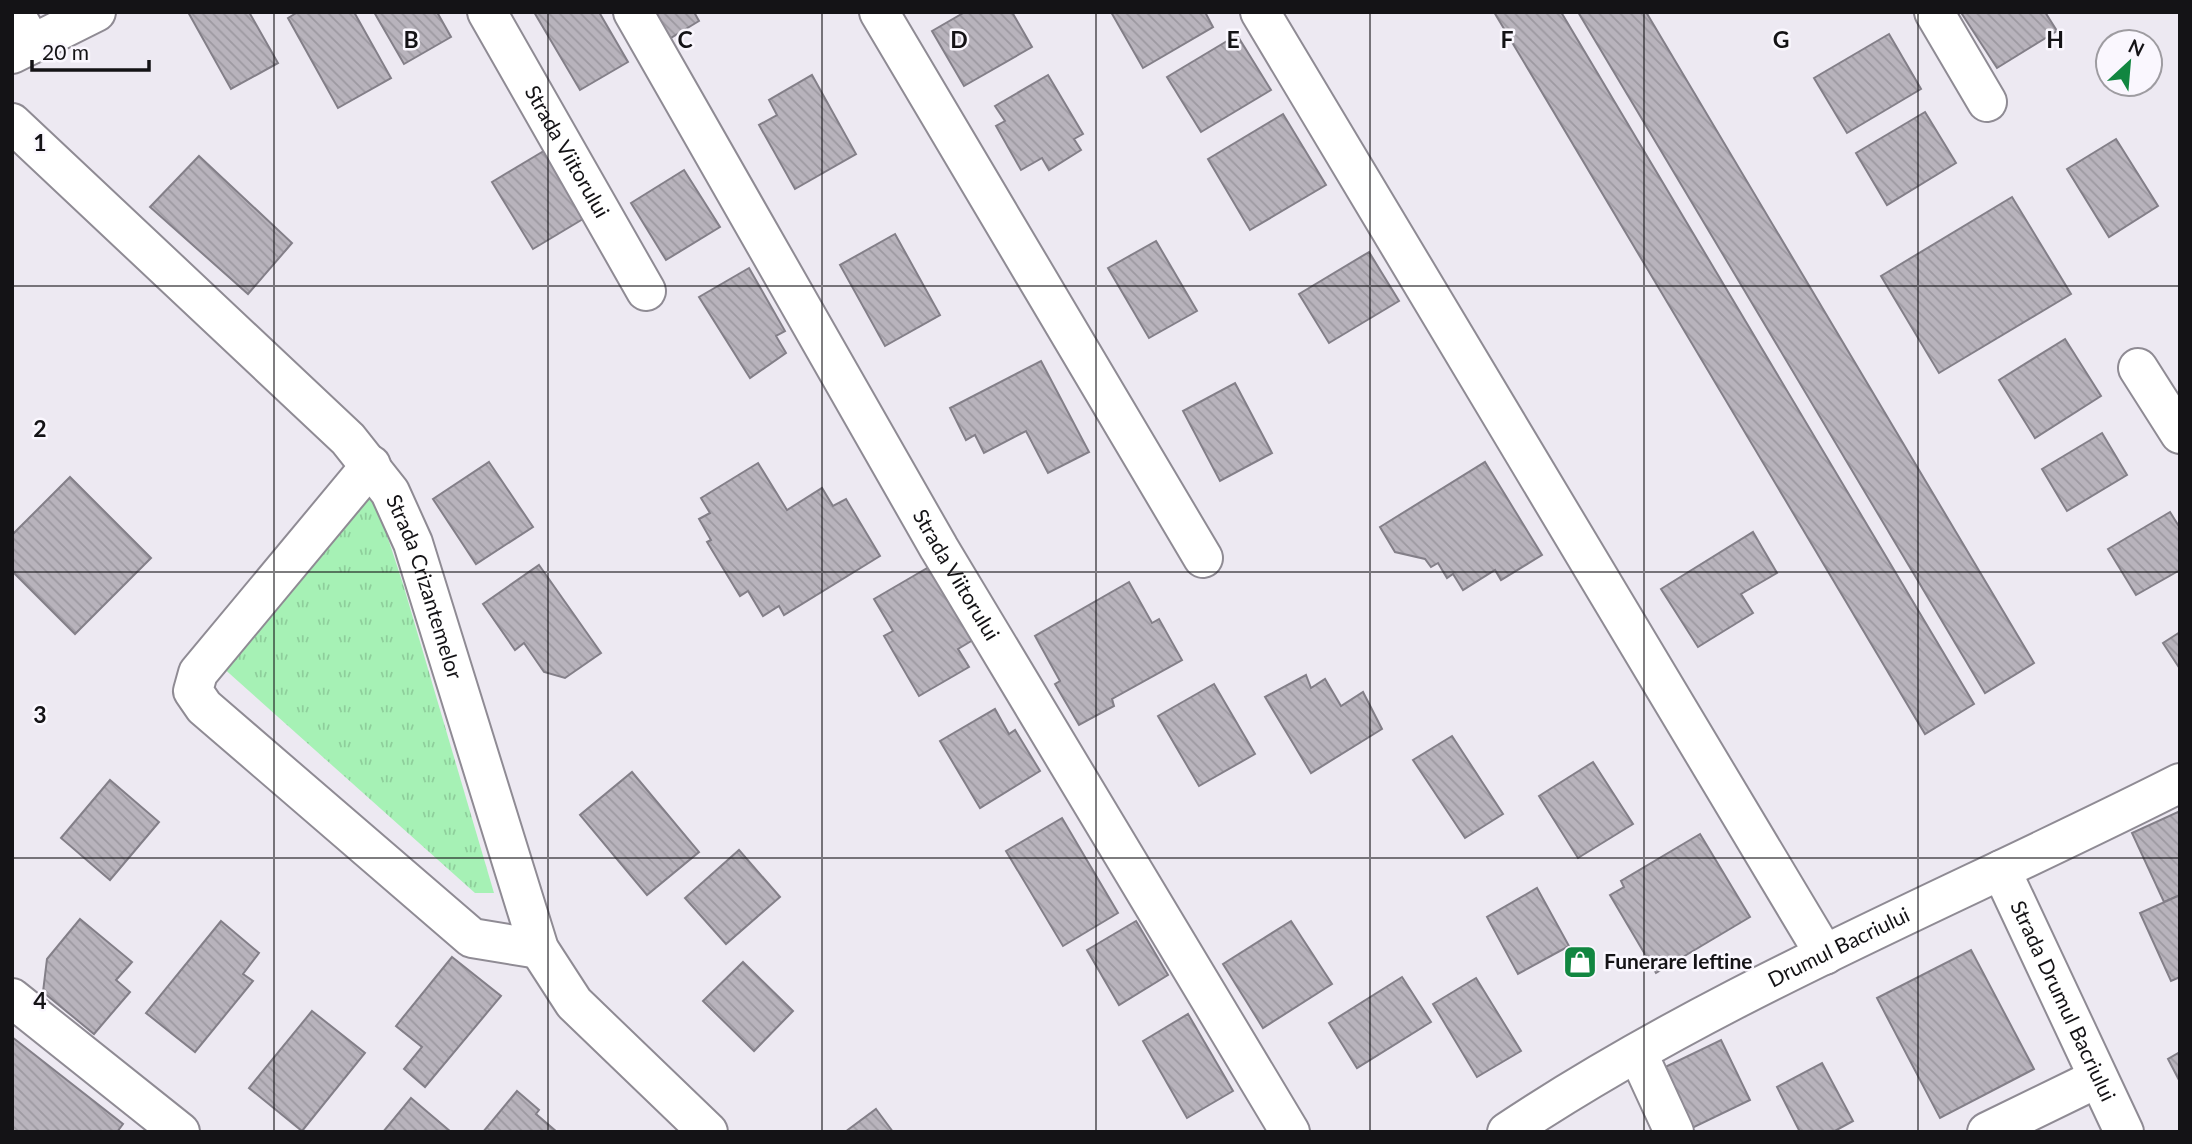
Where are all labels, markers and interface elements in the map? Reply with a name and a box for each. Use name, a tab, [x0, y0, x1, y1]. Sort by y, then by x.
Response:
text: B	[403, 25, 419, 53]
text: C	[677, 25, 693, 53]
text: D	[950, 25, 968, 53]
text: E	[1226, 25, 1240, 53]
text: F	[1500, 25, 1514, 53]
text: G	[1773, 25, 1789, 53]
text: H	[2046, 25, 2064, 53]
scale bar	[32, 28, 149, 72]
north arrow	[2094, 28, 2164, 98]
text: N	[2125, 34, 2148, 61]
text: 20 m	[42, 39, 89, 64]
street label: Strada Viitorului	[521, 81, 616, 222]
text: 1	[33, 128, 47, 156]
text: 2	[33, 414, 47, 442]
street label: Strada Crizantemelor	[382, 490, 469, 682]
street label: Strada Viitorului	[909, 504, 1006, 644]
text: 3	[33, 700, 47, 728]
street label: Strada Drumul Bacriului	[2006, 896, 2122, 1105]
street label: Drumul Bacriului	[1763, 901, 1913, 991]
shop icon: Funerare Ieftine	[1561, 943, 1599, 981]
place label: Funerare Ieftine	[1604, 948, 1752, 973]
text: 4	[33, 986, 47, 1014]

